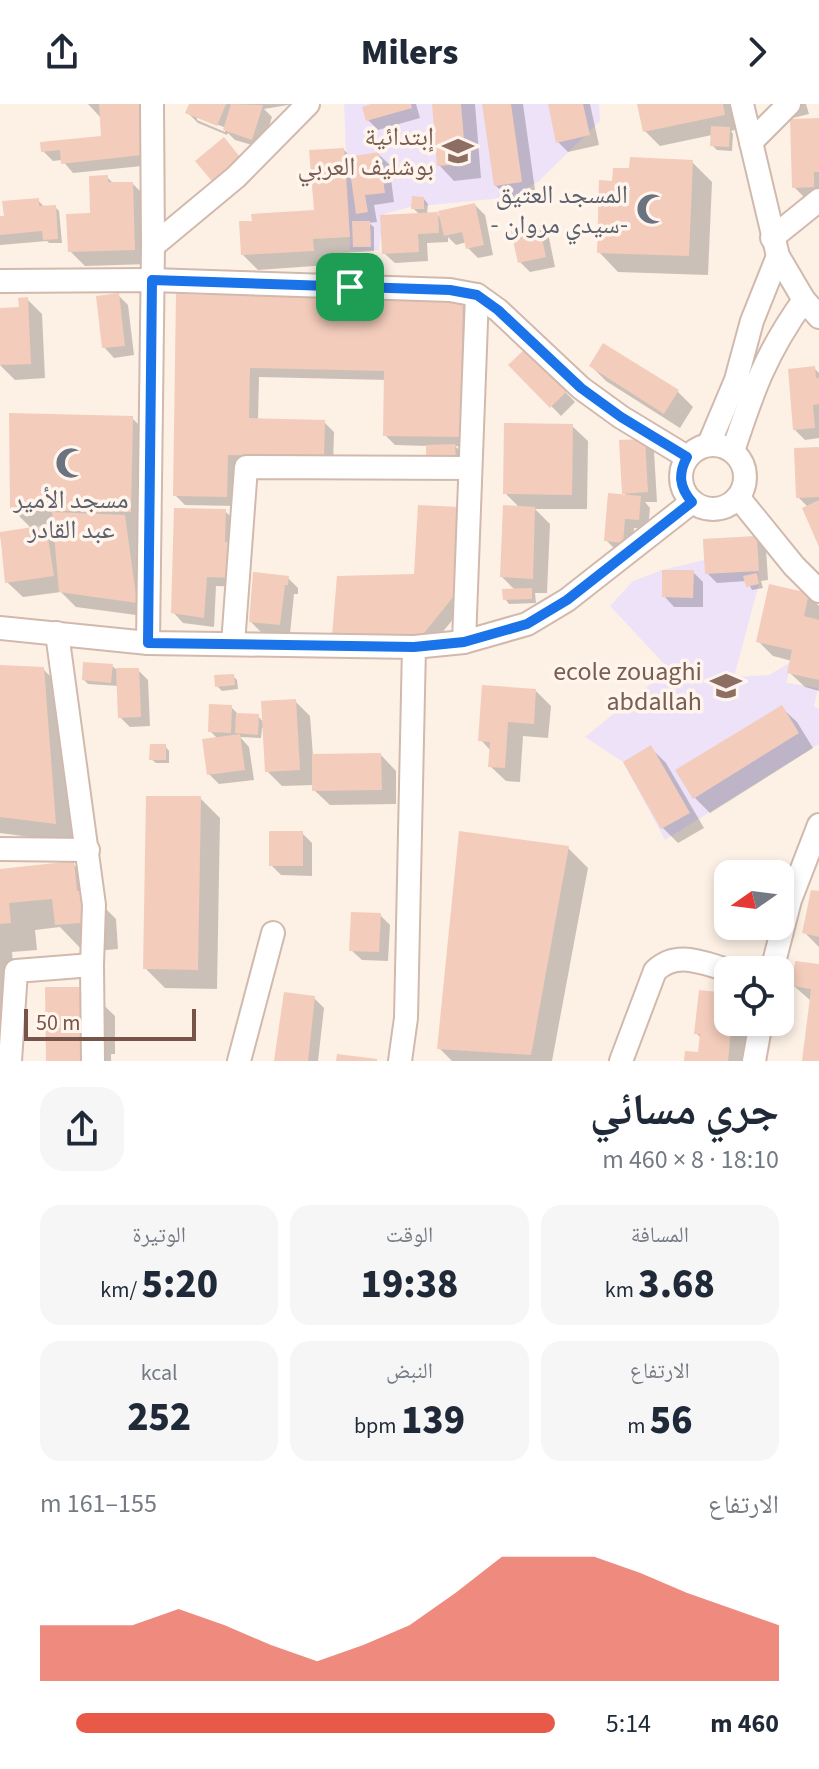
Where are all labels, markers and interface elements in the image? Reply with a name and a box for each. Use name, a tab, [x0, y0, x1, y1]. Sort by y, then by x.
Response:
text: Milers	[361, 27, 458, 78]
icon: share	[40, 30, 84, 74]
icon: forward	[735, 30, 779, 74]
place label: إبتدائية بوشليف العربي	[297, 118, 434, 187]
school or university icon: إبتدائية بوشليف العربي	[441, 134, 475, 168]
place label: المسجد العتيق - سيدي مروان-	[491, 176, 628, 245]
mosque icon: المسجد العتيق - سيدي مروان-	[635, 192, 669, 226]
pin	[316, 253, 384, 321]
icon: arrive	[328, 265, 372, 309]
mosque icon: مسجد الأمير عبد القادر	[54, 446, 88, 480]
place label: مسجد الأمير عبد القادر	[12, 481, 129, 548]
place label: ecole zouaghi abdallah	[553, 653, 702, 720]
school or university icon: ecole zouaghi abdallah	[709, 669, 743, 703]
north arrow	[714, 860, 794, 940]
map controls	[714, 860, 794, 1036]
button: locate	[714, 956, 794, 1036]
scale bar	[24, 1005, 196, 1041]
text: 50 m	[36, 1007, 81, 1039]
text: جري مسائي	[590, 1079, 779, 1142]
button: share	[40, 1087, 124, 1171]
text: 18:10 · 8 × 460 m	[602, 1141, 779, 1178]
text: الوتيرة	[132, 1219, 186, 1251]
text: الوقت	[386, 1219, 433, 1251]
text: المسافة	[631, 1219, 689, 1251]
text: 5:20	[142, 1256, 218, 1313]
text: 19:38	[361, 1256, 458, 1313]
text: 3.68	[638, 1256, 715, 1313]
text: /km	[100, 1274, 142, 1306]
text: km	[605, 1274, 638, 1306]
text: النبض	[386, 1355, 433, 1387]
text: الارتفاع	[630, 1355, 690, 1387]
text: kcal	[141, 1357, 178, 1389]
text: 252	[127, 1389, 191, 1446]
text: 139	[401, 1392, 465, 1449]
text: 56	[650, 1392, 693, 1449]
text: bpm	[354, 1410, 401, 1442]
text: m	[627, 1410, 650, 1442]
text: 155–161 m	[40, 1485, 157, 1522]
text: الارتفاع	[708, 1486, 779, 1523]
text: 5:14	[606, 1705, 651, 1742]
text: 460 m	[710, 1705, 779, 1742]

